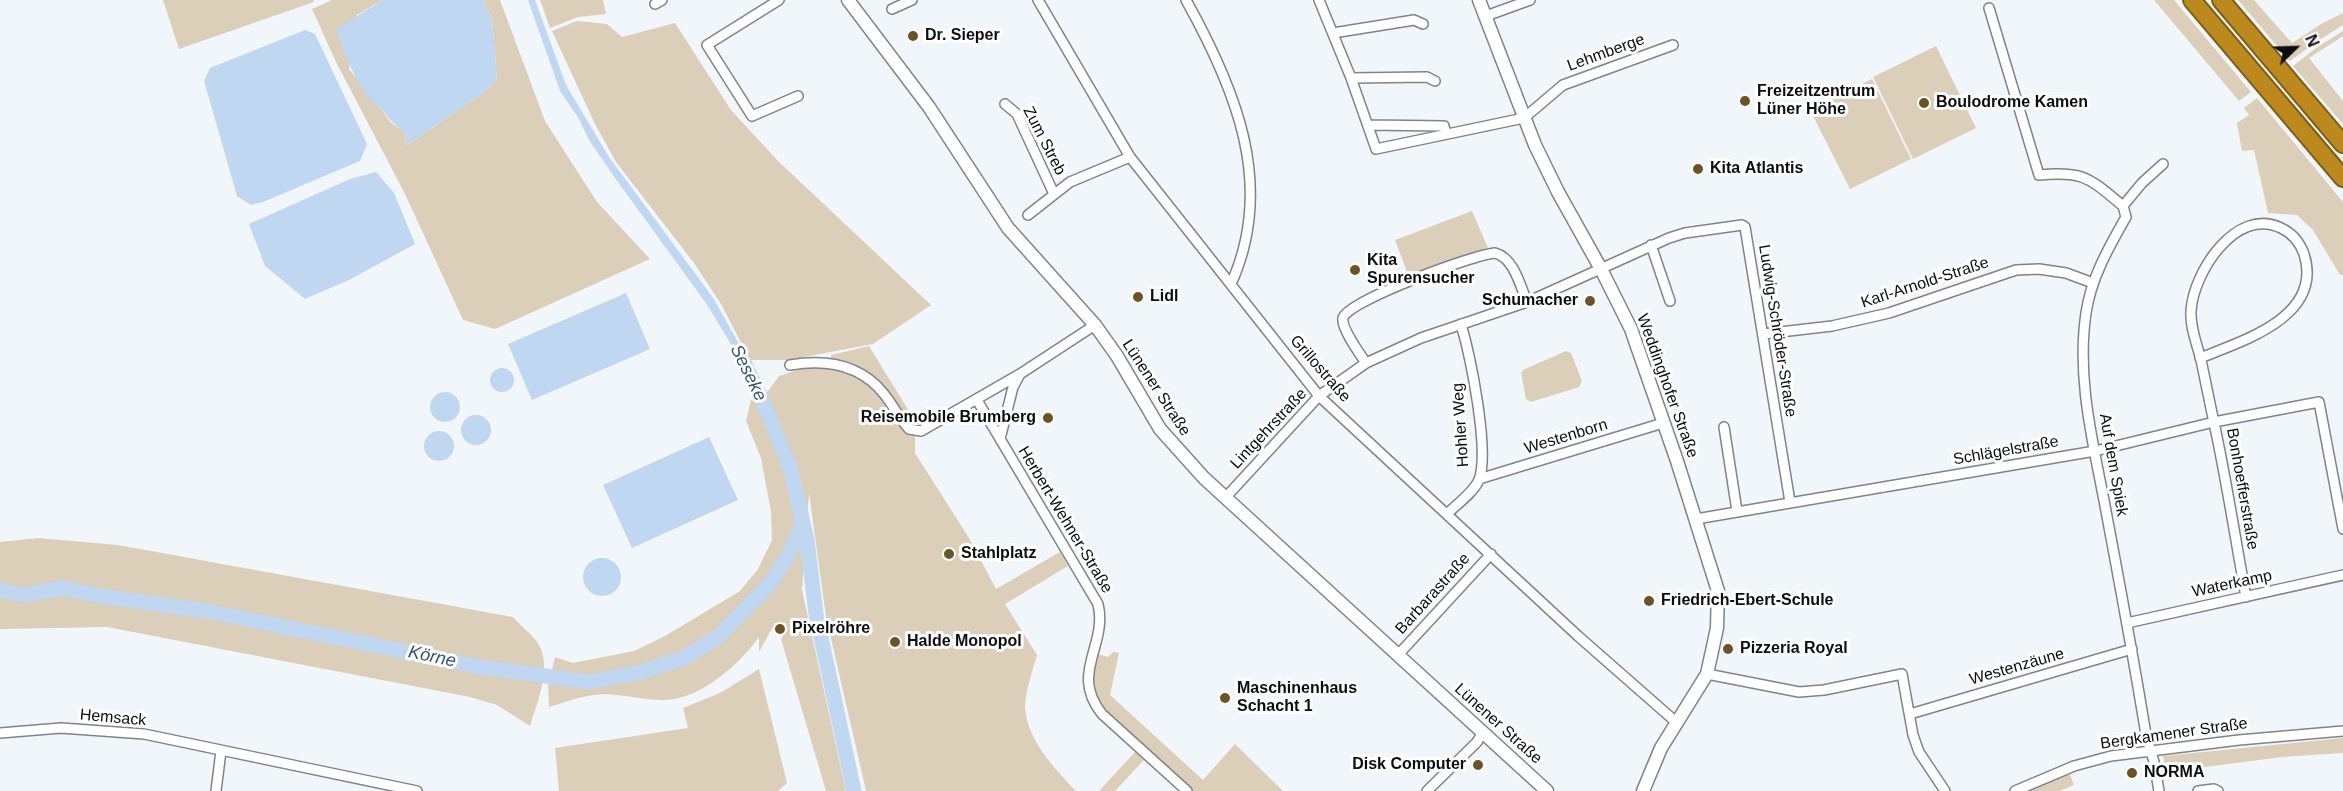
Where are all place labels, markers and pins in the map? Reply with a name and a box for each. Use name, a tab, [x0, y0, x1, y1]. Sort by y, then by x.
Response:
place label: Dr. Sieper	[925, 26, 1000, 46]
marker: Dr. Sieper	[906, 29, 920, 43]
place label: Freizeitzentrum Lüner Höhe	[1757, 82, 1875, 120]
place label: Boulodrome Kamen	[1936, 93, 2088, 113]
marker: Freizeitzentrum Lüner Höhe	[1738, 94, 1752, 108]
marker: Boulodrome Kamen	[1917, 96, 1931, 110]
place label: Kita Atlantis	[1710, 159, 1803, 179]
marker: Kita Atlantis	[1691, 162, 1705, 176]
place label: Kita Spurensucher	[1367, 251, 1475, 289]
marker: Kita Spurensucher	[1348, 263, 1362, 277]
place label: Lidl	[1150, 287, 1178, 307]
marker: Lidl	[1131, 290, 1145, 304]
place label: Schumacher	[1482, 291, 1578, 311]
marker: Schumacher	[1583, 294, 1597, 308]
place label: Reisemobile Brumberg	[861, 408, 1036, 428]
marker: Reisemobile Brumberg	[1041, 411, 1055, 425]
place label: Stahlplatz	[961, 544, 1037, 564]
marker: Stahlplatz	[942, 547, 956, 561]
place label: Friedrich-Ebert-Schule	[1661, 591, 1833, 611]
marker: Friedrich-Ebert-Schule	[1642, 594, 1656, 608]
place label: Pixelröhre	[792, 619, 870, 639]
marker: Pixelröhre	[773, 622, 787, 636]
place label: Halde Monopol	[907, 632, 1022, 652]
marker: Halde Monopol	[888, 635, 902, 649]
place label: Pizzeria Royal	[1740, 639, 1848, 659]
marker: Pizzeria Royal	[1721, 642, 1735, 656]
place label: Maschinenhaus Schacht 1	[1237, 679, 1357, 717]
marker: Maschinenhaus Schacht 1	[1218, 691, 1232, 705]
place label: Disk Computer	[1352, 755, 1466, 775]
marker: Disk Computer	[1471, 758, 1485, 772]
place label: NORMA	[2144, 763, 2204, 783]
marker: NORMA	[2125, 766, 2139, 780]

